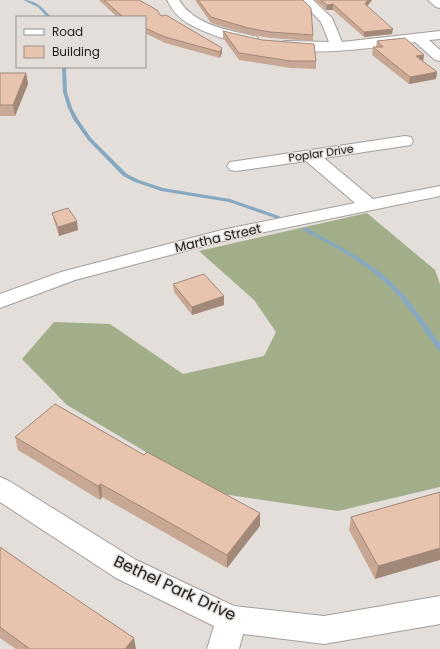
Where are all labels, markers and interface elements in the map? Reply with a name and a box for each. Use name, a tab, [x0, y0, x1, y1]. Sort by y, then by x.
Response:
legend	[16, 16, 146, 68]
text: Road	[52, 23, 83, 40]
text: Building	[52, 43, 100, 60]
street label: Poplar Drive	[287, 140, 355, 165]
street label: Martha Street	[173, 219, 263, 257]
street label: Bethel Park Drive	[110, 550, 240, 626]

